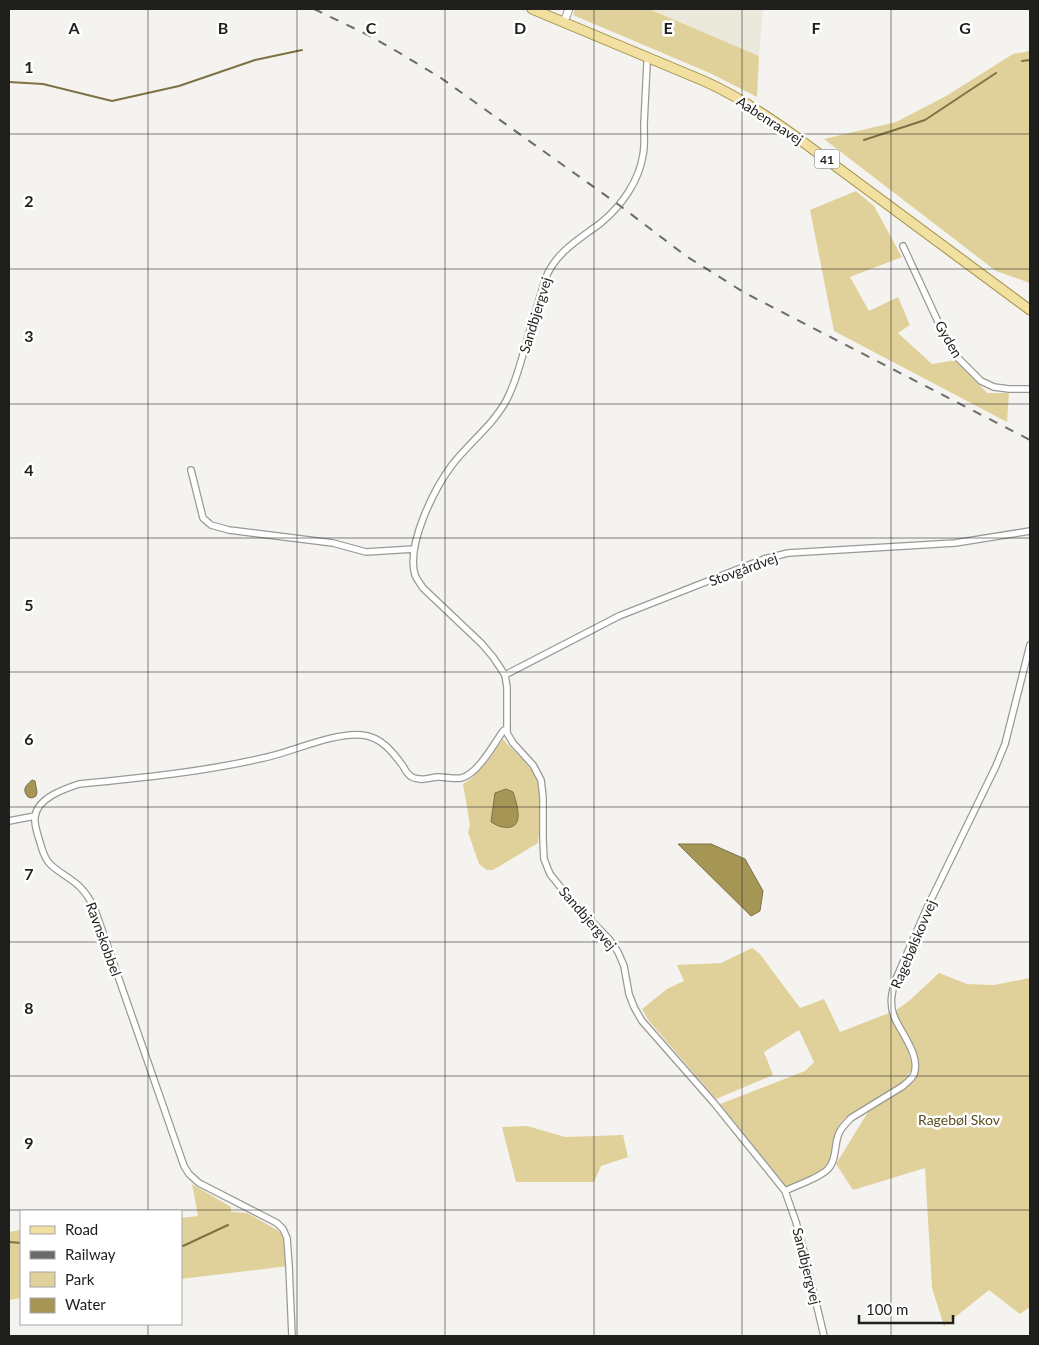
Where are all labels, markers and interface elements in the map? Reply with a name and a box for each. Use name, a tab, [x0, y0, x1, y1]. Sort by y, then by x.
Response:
text: A	[67, 18, 80, 37]
text: B	[218, 18, 228, 37]
text: C	[366, 18, 377, 37]
text: D	[514, 18, 526, 37]
text: E	[663, 18, 673, 37]
text: F	[811, 18, 821, 37]
text: G	[959, 18, 971, 37]
text: 1	[24, 57, 34, 76]
street label: Aabenraavej	[733, 92, 807, 148]
road number: 41	[814, 150, 840, 168]
text: 2	[24, 191, 34, 210]
street label: Sandbjergvej	[515, 275, 555, 355]
street label: Gyden	[932, 317, 966, 361]
text: 3	[24, 326, 34, 345]
text: 4	[24, 460, 34, 479]
street label: Stovgårdvej	[706, 549, 780, 589]
text: 5	[24, 595, 34, 614]
text: 6	[24, 729, 34, 748]
text: 7	[24, 864, 34, 883]
street label: Sandbjergvej	[556, 883, 620, 953]
street label: Ragebølskovvej	[887, 897, 939, 991]
street label: Ravnskobbel	[83, 900, 125, 978]
text: 8	[24, 998, 34, 1017]
park label: Ragebøl Skov	[918, 1111, 1001, 1128]
text: 9	[24, 1133, 34, 1152]
legend	[20, 1210, 182, 1325]
text: Road	[65, 1220, 98, 1238]
street label: Sandbjergvej	[789, 1226, 825, 1306]
text: Railway	[65, 1245, 116, 1263]
text: Park	[65, 1270, 95, 1288]
scale bar	[859, 1292, 953, 1324]
text: Water	[65, 1295, 106, 1313]
text: 100 m	[866, 1300, 908, 1318]

